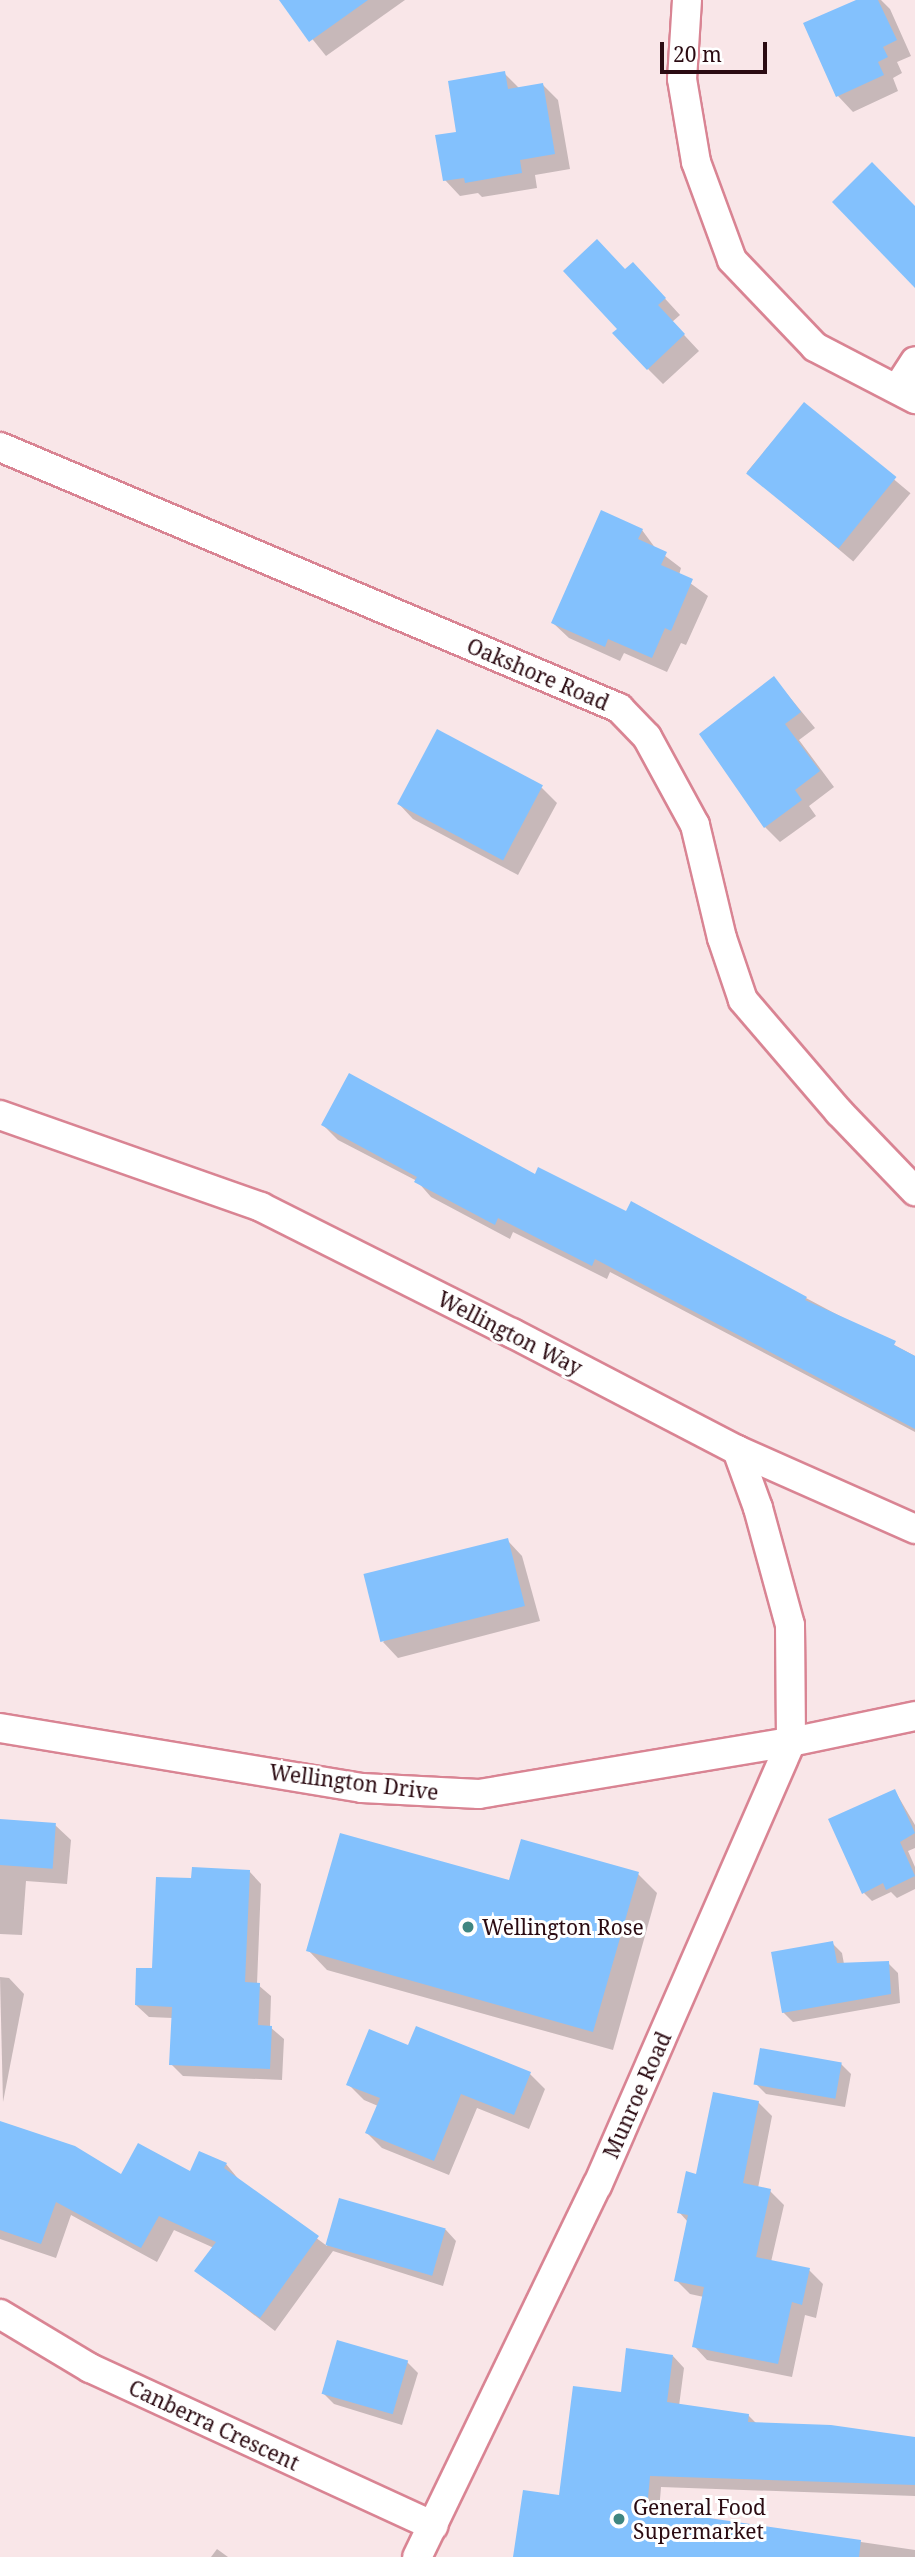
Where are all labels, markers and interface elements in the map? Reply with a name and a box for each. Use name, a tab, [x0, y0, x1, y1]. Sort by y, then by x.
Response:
scale bar	[663, 28, 770, 72]
text: 20 m	[673, 40, 722, 68]
street label: Oakshore Road	[463, 633, 613, 715]
street label: Wellington Way	[434, 1286, 586, 1380]
street label: Wellington Drive	[268, 1759, 440, 1805]
place label: Wellington Rose	[482, 1914, 644, 1940]
marker: Wellington Rose	[460, 1919, 476, 1935]
street label: Munroe Road	[598, 2028, 676, 2162]
street label: Canberra Crescent	[125, 2374, 303, 2476]
place label: General Food Supermarket	[633, 2494, 766, 2544]
marker: General Food Supermarket	[611, 2511, 627, 2527]

